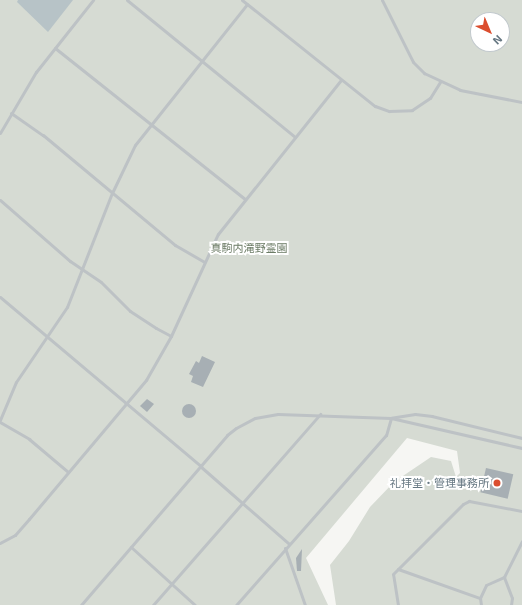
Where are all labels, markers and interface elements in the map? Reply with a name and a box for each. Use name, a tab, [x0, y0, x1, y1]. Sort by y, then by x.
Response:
north arrow	[470, 12, 510, 52]
text: N	[491, 33, 505, 48]
park label: 真駒内滝野霊園	[211, 241, 287, 255]
place label: 礼拝堂・管理事務所	[390, 476, 489, 490]
marker: 礼拝堂・管理事務所	[492, 478, 502, 488]

